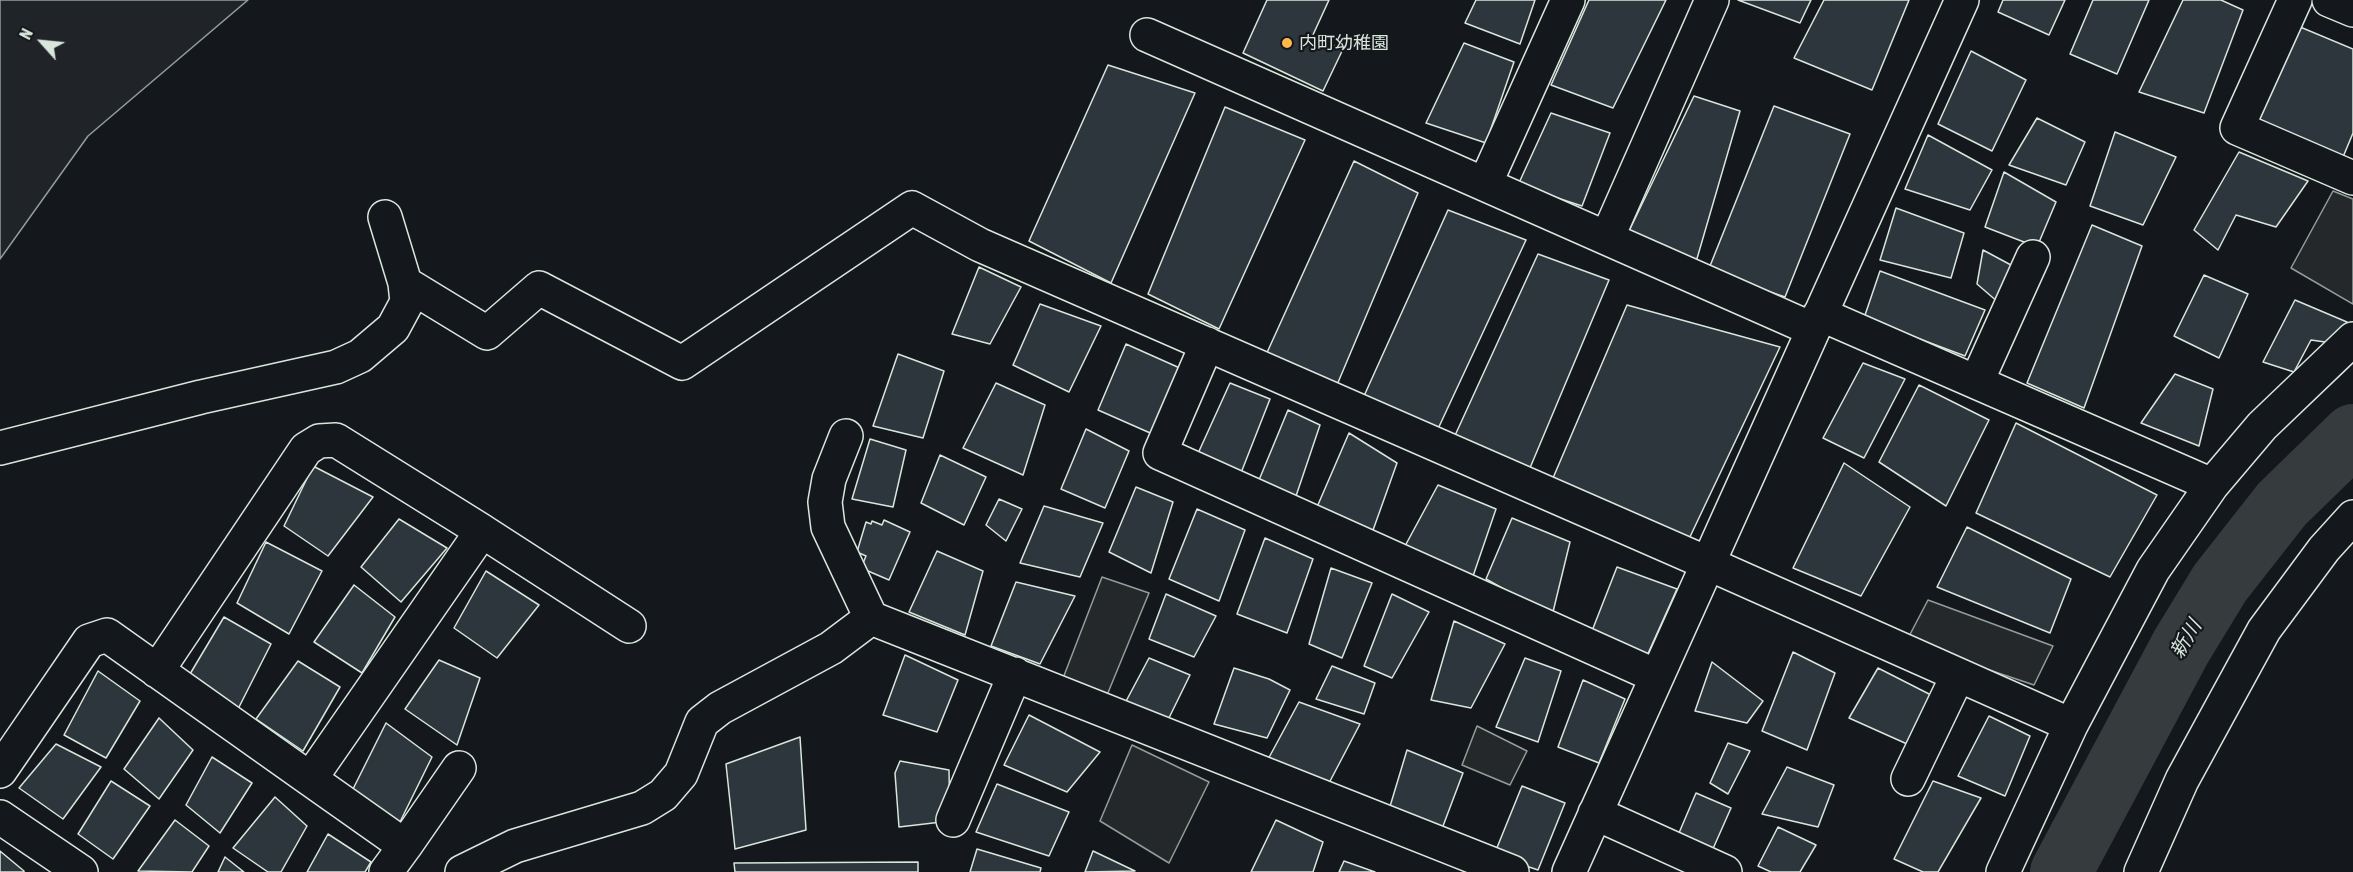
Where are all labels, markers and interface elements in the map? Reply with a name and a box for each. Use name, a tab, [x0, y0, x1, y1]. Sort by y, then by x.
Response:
north arrow	[12, 12, 72, 72]
text: N	[16, 26, 36, 42]
place label: 内町幼稚園	[1299, 32, 1389, 54]
marker: 内町幼稚園	[1280, 36, 1294, 50]
water label: 新川	[2165, 616, 2207, 662]

